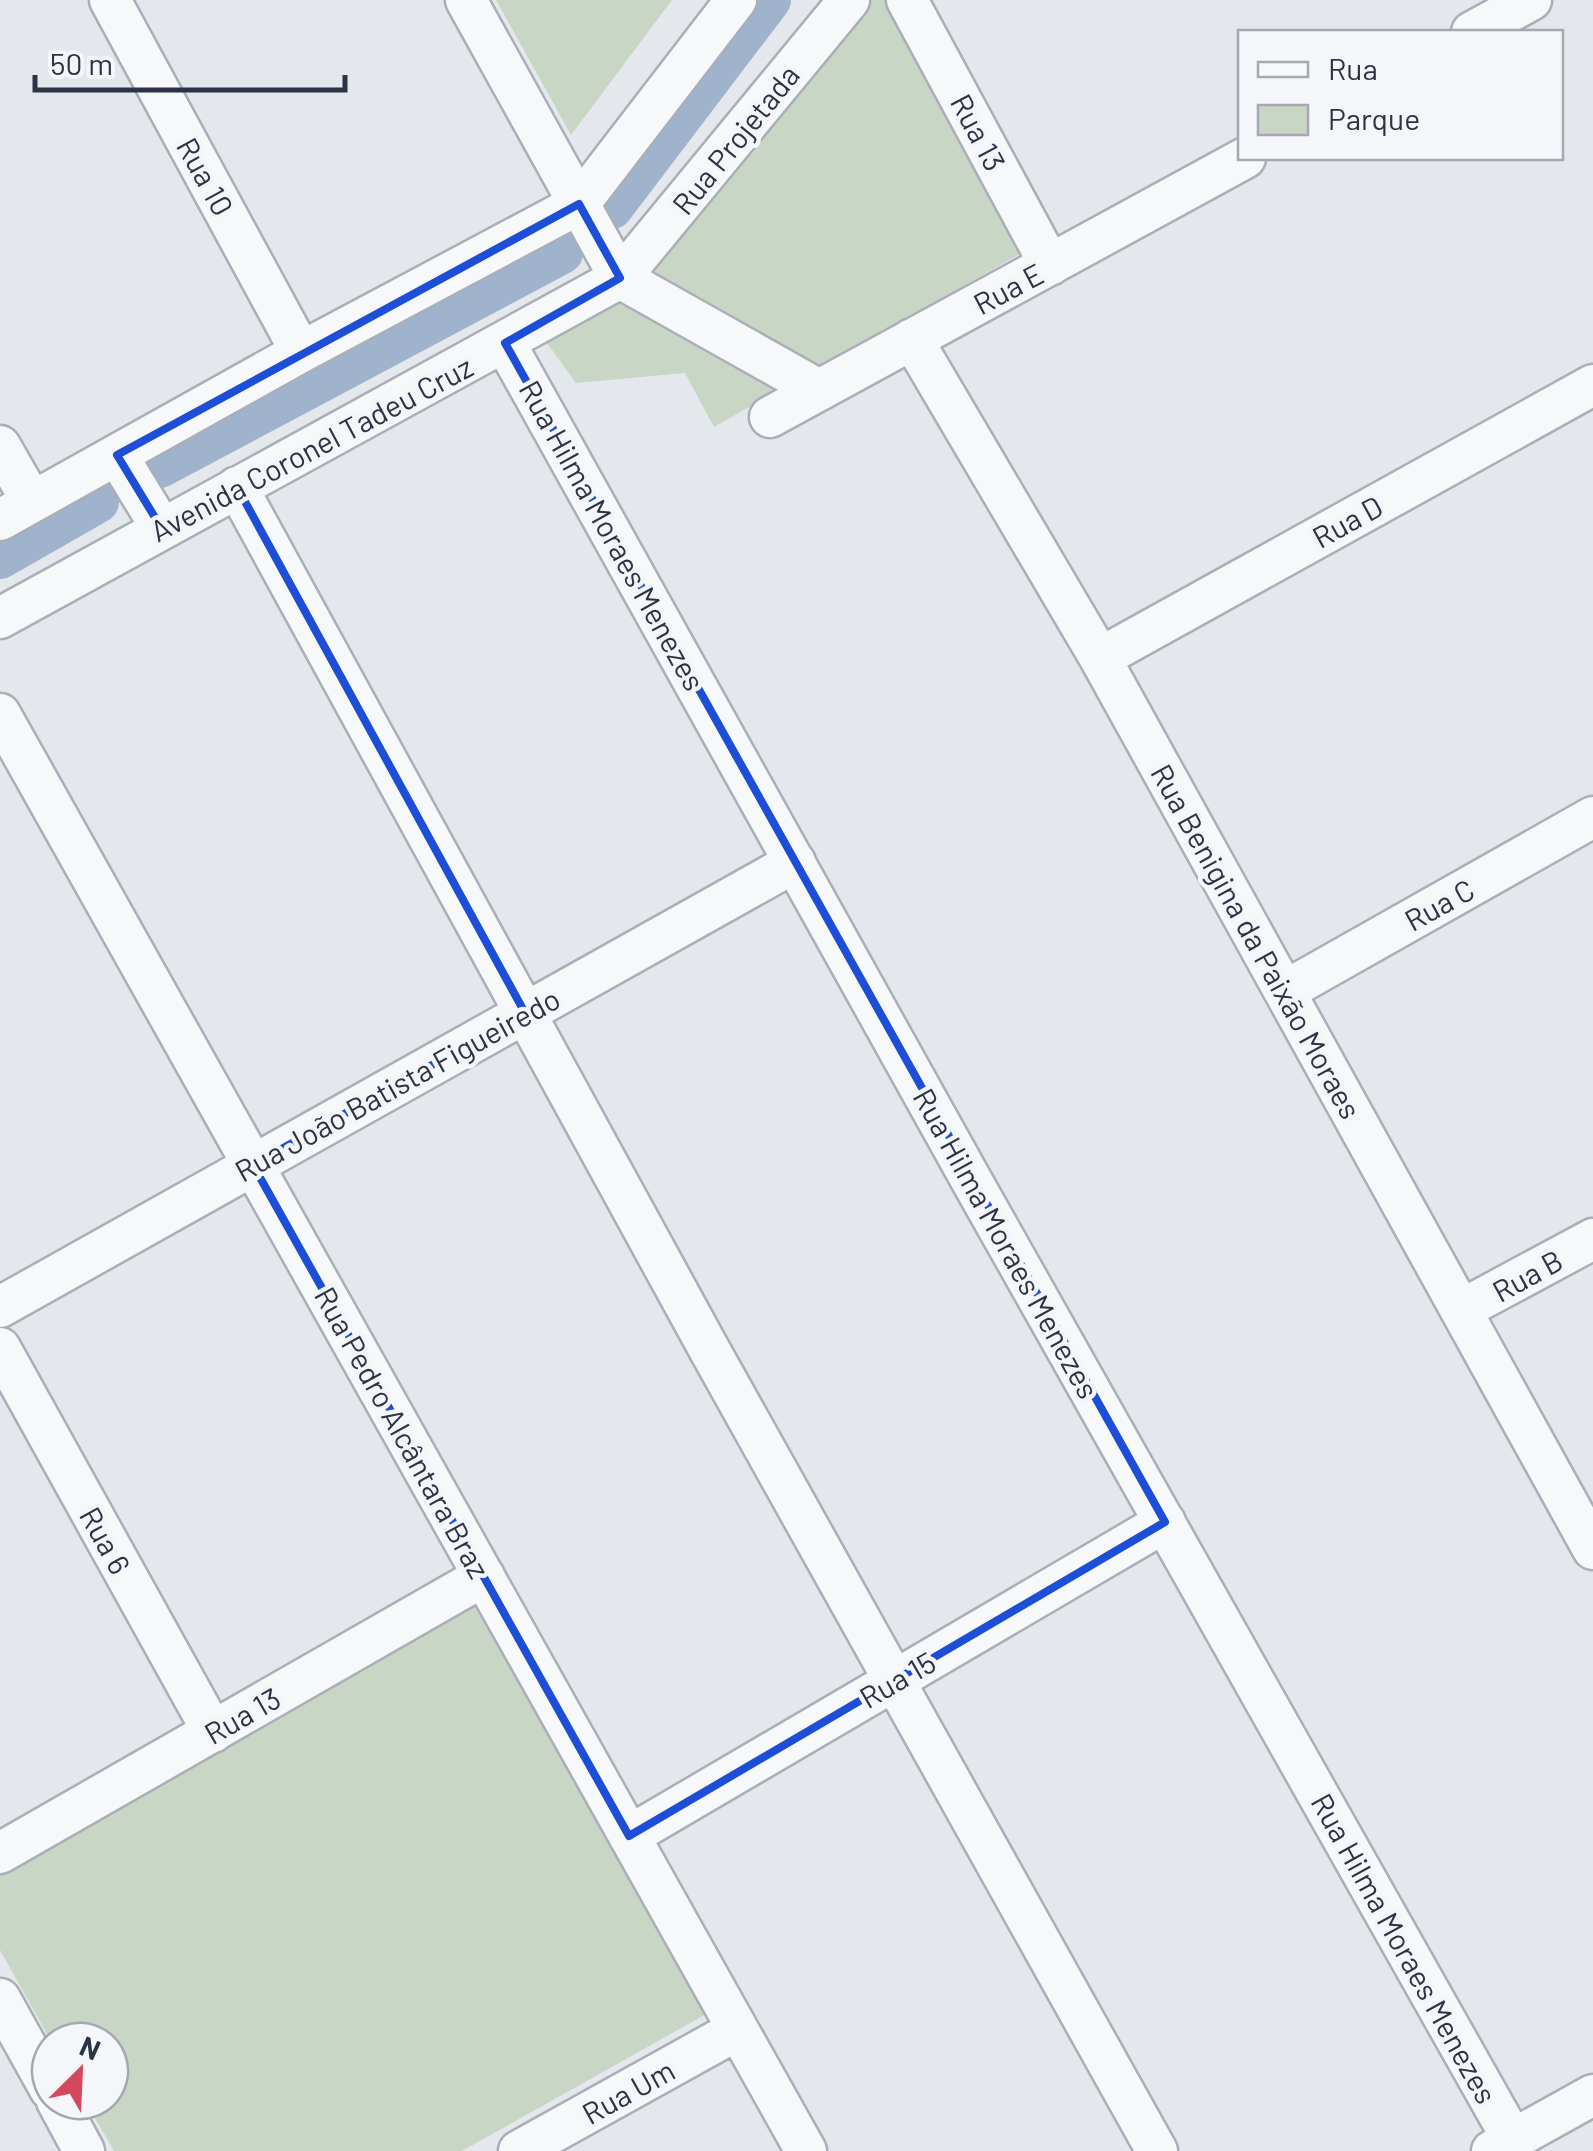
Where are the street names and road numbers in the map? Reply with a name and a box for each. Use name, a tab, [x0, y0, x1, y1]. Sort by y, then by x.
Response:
street label: Rua Projetada	[664, 57, 806, 221]
street label: Rua 13	[944, 87, 1014, 177]
street label: Rua 10	[170, 131, 242, 221]
street label: Rua E	[967, 255, 1049, 321]
street label: Avenida Coronel Tadeu Cruz	[144, 348, 478, 548]
street label: Rua Hilma Moraes Menezes	[513, 374, 713, 696]
street label: Rua D	[1306, 487, 1388, 555]
street label: Rua Benigina da Paixão Moraes	[1144, 757, 1370, 1125]
street label: Rua C	[1398, 870, 1480, 938]
street label: Rua João Batista Figueiredo	[228, 980, 566, 1188]
street label: Rua Hilma Moraes Menezes	[907, 1082, 1107, 1404]
street label: Rua B	[1486, 1241, 1568, 1309]
street label: Rua Pedro Alcântara Braz	[308, 1280, 498, 1584]
street label: Rua 6	[73, 1500, 139, 1580]
street label: Rua 15	[853, 1643, 941, 1715]
street label: Rua 13	[198, 1679, 286, 1751]
street label: Rua Hilma Moraes Menezes	[1305, 1787, 1505, 2109]
street label: Rua Um	[576, 2051, 680, 2131]

